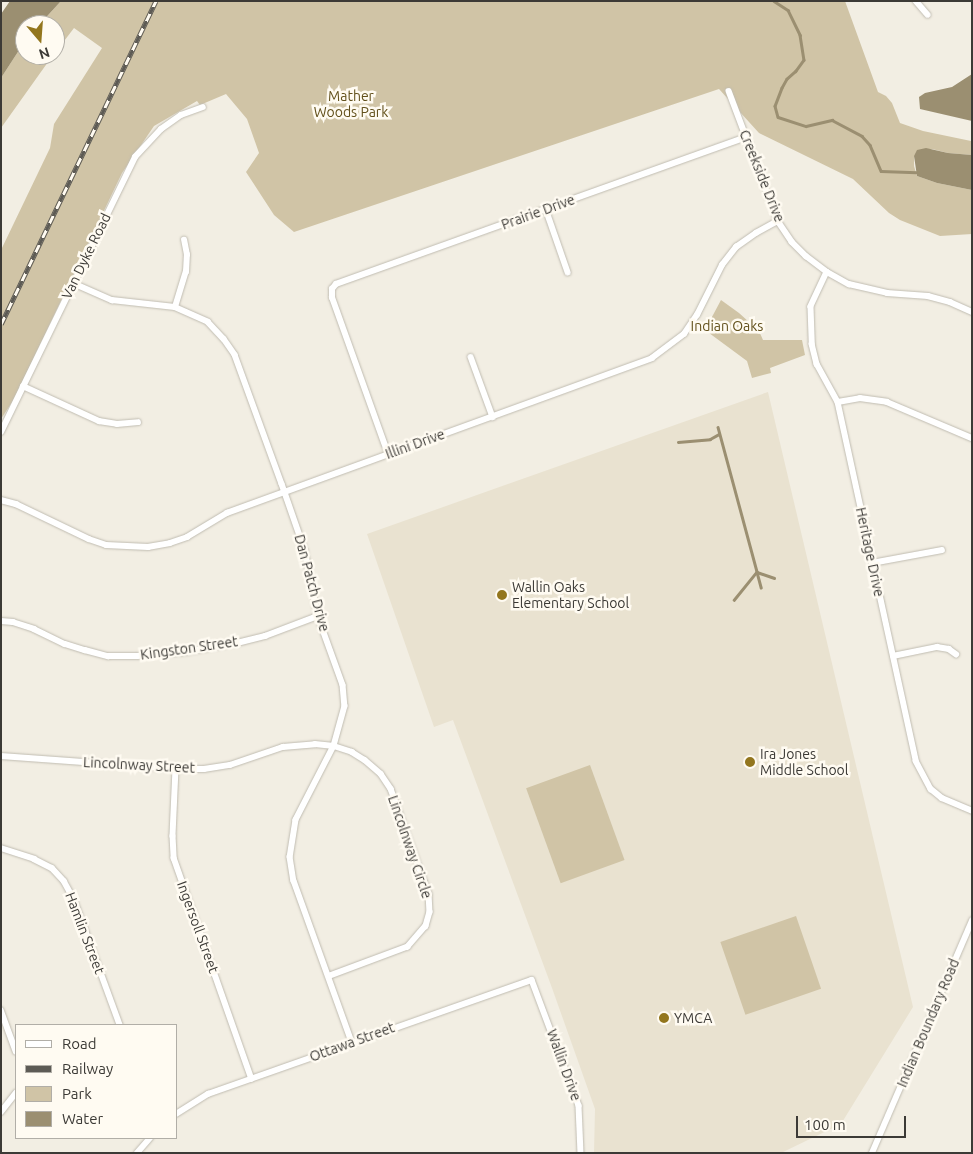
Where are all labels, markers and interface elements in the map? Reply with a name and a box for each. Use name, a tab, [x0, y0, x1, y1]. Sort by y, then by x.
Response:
north arrow	[15, 15, 65, 65]
text: N	[37, 44, 52, 63]
park label: Mather Woods Park	[314, 88, 388, 120]
street label: Creekside Drive	[736, 127, 788, 225]
street label: Prairie Drive	[499, 191, 577, 233]
street label: Van Dyke Road	[58, 210, 114, 302]
park label: Indian Oaks	[691, 318, 763, 334]
street label: Illini Drive	[383, 426, 447, 462]
street label: Heritage Drive	[852, 506, 888, 598]
street label: Dan Patch Drive	[291, 533, 333, 633]
place label: Wallin Oaks Elementary School	[512, 579, 629, 612]
marker: Wallin Oaks Elementary School	[496, 589, 508, 601]
street label: Kingston Street	[139, 633, 239, 663]
place label: Ira Jones Middle School	[760, 746, 848, 779]
street label: Lincolnway Street	[83, 754, 195, 776]
marker: Ira Jones Middle School	[744, 756, 756, 768]
street label: Lincolnway Circle	[384, 793, 436, 901]
street label: Ingersoll Street	[174, 879, 222, 975]
street label: Hamlin Street	[62, 890, 108, 976]
street label: Indian Boundary Road	[893, 956, 963, 1090]
place label: YMCA	[674, 1010, 712, 1026]
marker: YMCA	[658, 1012, 670, 1024]
street label: Ottawa Street	[307, 1019, 397, 1065]
legend	[15, 1024, 178, 1139]
street label: Wallin Drive	[543, 1027, 585, 1103]
text: Road	[62, 1035, 97, 1052]
text: Railway	[62, 1060, 113, 1077]
text: Park	[62, 1085, 92, 1102]
scale bar	[798, 1106, 908, 1138]
text: Water	[62, 1110, 103, 1127]
text: 100 m	[804, 1116, 846, 1133]

